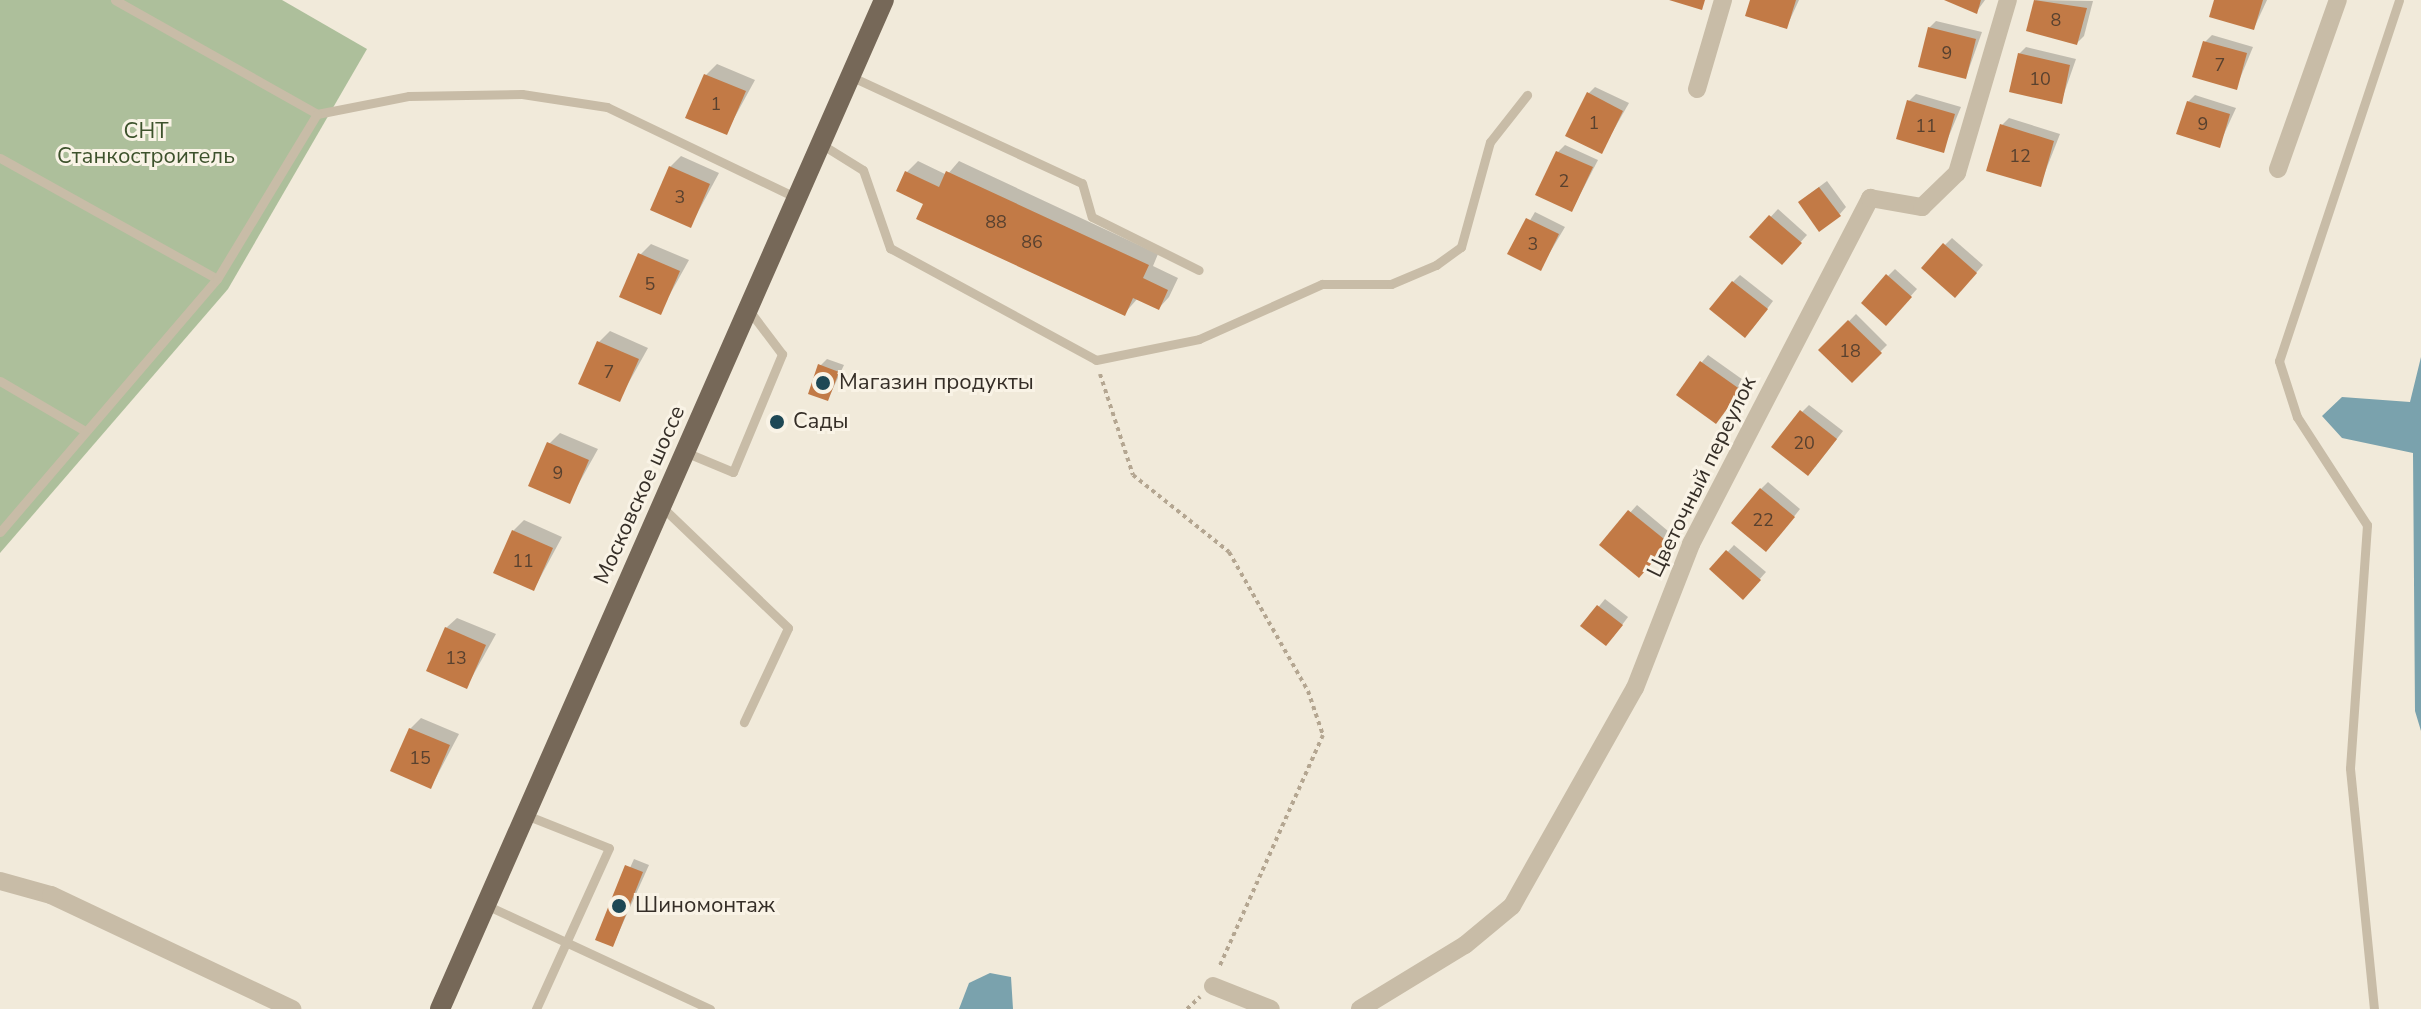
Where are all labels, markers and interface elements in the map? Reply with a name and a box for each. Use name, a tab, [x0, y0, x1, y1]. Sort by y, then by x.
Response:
house number: 8	[2051, 9, 2061, 31]
house number: 9	[1942, 42, 1952, 64]
house number: 7	[2215, 54, 2225, 76]
house number: 10	[2029, 68, 2051, 90]
house number: 1	[711, 93, 721, 115]
house number: 1	[1589, 112, 1599, 134]
house number: 9	[2198, 113, 2208, 135]
house number: 11	[1915, 115, 1937, 137]
park label: СНТ Станкостроитель	[57, 118, 235, 170]
house number: 12	[2009, 145, 2031, 167]
house number: 2	[1559, 170, 1569, 192]
house number: 3	[675, 186, 685, 208]
house number: 88	[985, 211, 1007, 233]
house number: 86	[1021, 231, 1043, 253]
house number: 3	[1528, 233, 1538, 255]
house number: 5	[645, 273, 655, 295]
house number: 18	[1839, 340, 1861, 362]
house number: 7	[604, 361, 614, 383]
place label: Магазин продукты	[839, 370, 1034, 396]
street label: Цветочный переулок	[1642, 372, 1762, 582]
marker: Магазин продукты	[814, 374, 832, 392]
street label: Московское шоссе	[589, 402, 691, 588]
place label: Сады	[793, 409, 849, 435]
marker: Сады	[768, 413, 786, 431]
house number: 20	[1793, 432, 1815, 454]
house number: 9	[553, 462, 563, 484]
house number: 22	[1752, 509, 1774, 531]
house number: 11	[512, 550, 534, 572]
house number: 13	[445, 647, 467, 669]
house number: 15	[409, 747, 431, 769]
place label: Шиномонтаж	[635, 893, 775, 919]
marker: Шиномонтаж	[610, 897, 628, 915]

